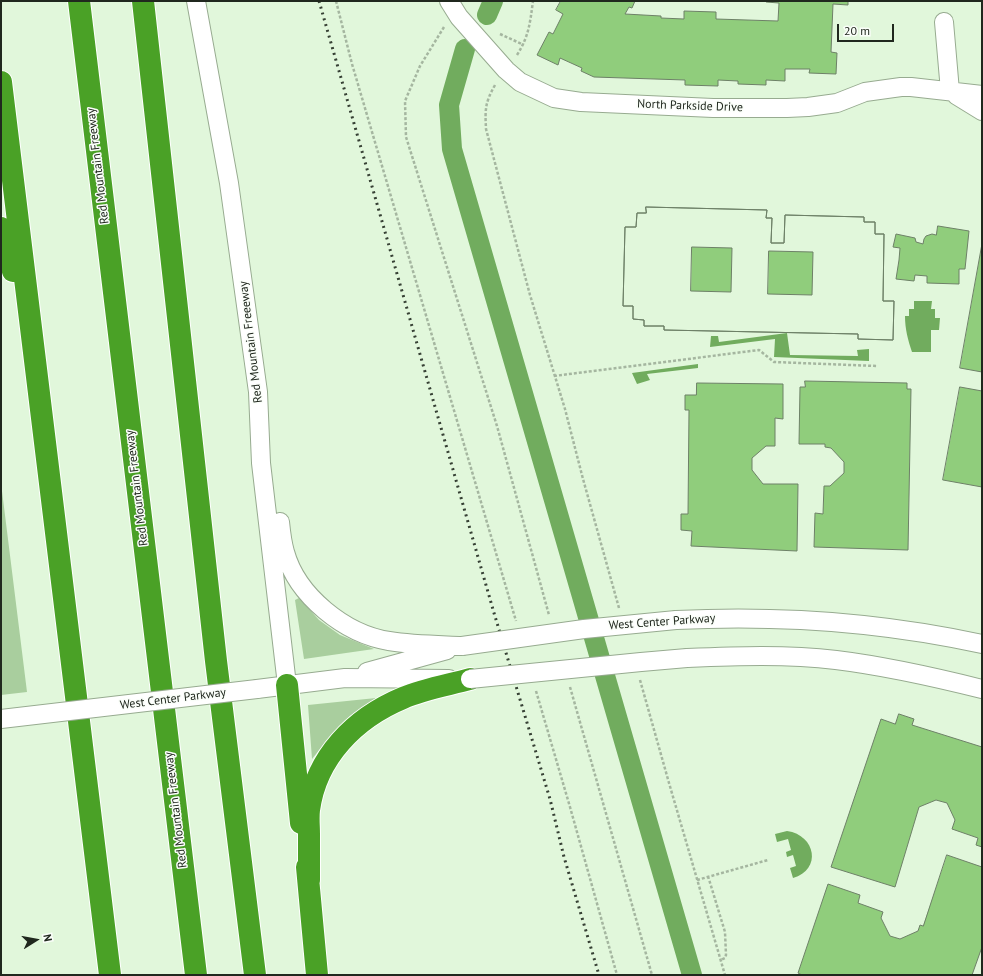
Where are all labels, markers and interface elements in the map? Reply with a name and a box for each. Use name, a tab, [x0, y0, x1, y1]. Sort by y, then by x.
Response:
scale bar	[839, 16, 896, 42]
text: 20 m	[844, 23, 870, 38]
street label: North Parkside Drive	[637, 97, 743, 115]
street label: Red Mountain Freeway	[84, 107, 112, 225]
street label: Red Mountain Freeeway	[236, 280, 266, 404]
street label: Red Mountain Freeway	[123, 429, 151, 547]
street label: West Center Parkway	[608, 611, 716, 633]
street label: West Center Parkway	[119, 685, 227, 713]
street label: Red Mountain Freeway	[162, 751, 190, 869]
north arrow	[16, 920, 56, 960]
text: N	[40, 933, 55, 943]

